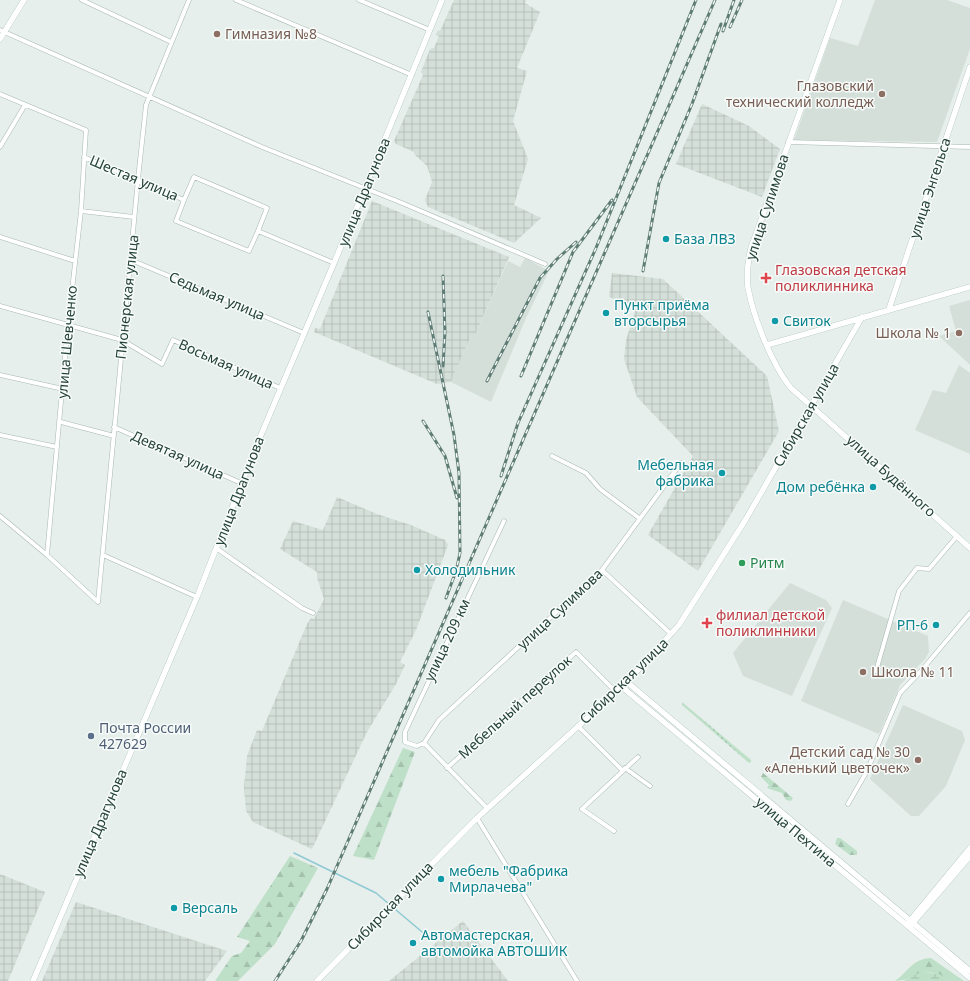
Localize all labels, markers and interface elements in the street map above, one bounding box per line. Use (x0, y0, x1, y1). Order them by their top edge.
place label: Гимназия №8 (225, 24, 317, 43)
marker: Гимназия №8 (212, 29, 222, 39)
place label: Глазовский технический колледж (726, 76, 874, 111)
marker: Глазовский технический колледж (877, 89, 887, 99)
street label: улица Драгунова (333, 135, 394, 249)
street label: улица Энгельса (904, 135, 955, 241)
street label: Шестая улица (87, 150, 182, 205)
street label: улица Сулимова (740, 151, 793, 262)
place label: База ЛВЗ (674, 229, 736, 248)
street label: Пионерская улица (111, 234, 143, 360)
marker: База ЛВЗ (661, 234, 671, 244)
place label: Глазовская детская поликлинника (775, 260, 907, 295)
street label: Седьмая улица (166, 267, 268, 324)
marker: Глазовская детская поликлинника (760, 272, 772, 284)
street label: улица Шевченко (52, 285, 81, 399)
place label: Пункт приёма вторсырья (614, 295, 710, 330)
marker: Пункт приёма вторсырья (601, 308, 611, 318)
place label: Свиток (783, 311, 831, 330)
marker: Свиток (770, 316, 780, 326)
place label: Школа № 1 (875, 323, 951, 342)
marker: Школа № 1 (954, 328, 964, 338)
street label: Восьмая улица (176, 334, 277, 393)
street label: Сибирская улица (768, 360, 843, 470)
street label: Девятая улица (129, 426, 228, 483)
street label: улица Будённого (843, 430, 940, 521)
street label: улица Драгунова (209, 433, 268, 548)
place label: Мебельная фабрика (637, 455, 714, 490)
marker: Мебельная фабрика (717, 468, 727, 478)
place label: Дом ребёнка (776, 477, 865, 496)
marker: Дом ребёнка (868, 482, 878, 492)
place label: Ритм (750, 553, 784, 572)
marker: Ритм (737, 558, 747, 568)
place label: Холодильник (425, 560, 516, 579)
street label: улица Сулимова (513, 564, 607, 653)
marker: Холодильник (412, 565, 422, 575)
street label: улица 209 км (419, 595, 474, 684)
place label: филиал детской поликлинники (716, 605, 825, 640)
place label: РП-6 (897, 615, 928, 634)
marker: филиал детской поликлинники (701, 617, 713, 629)
marker: РП-6 (931, 620, 941, 630)
street label: Сибирская улица (575, 633, 672, 728)
street label: Мебельный переулок (454, 650, 576, 763)
place label: Школа № 11 (871, 662, 955, 681)
marker: Школа № 11 (858, 667, 868, 677)
place label: Почта России 427629 (99, 718, 191, 753)
marker: Почта России 427629 (86, 731, 96, 741)
place label: Детский сад № 30 «Аленький цветочек» (764, 742, 910, 777)
marker: Детский сад № 30 «Аленький цветочек» (913, 755, 923, 765)
street label: улица Драгунова (68, 766, 131, 880)
street label: улица Пехтина (752, 792, 841, 871)
street label: Сибирская улица (342, 857, 437, 954)
place label: мебель "Фабрика Мирлачева" (449, 861, 568, 896)
marker: мебель "Фабрика Мирлачева" (436, 874, 446, 884)
place label: Версаль (182, 898, 238, 917)
marker: Версаль (169, 903, 179, 913)
place label: Автомастерская, автомойка АВТОШИК (421, 925, 568, 960)
marker: Автомастерская, автомойка АВТОШИК (408, 938, 418, 948)

